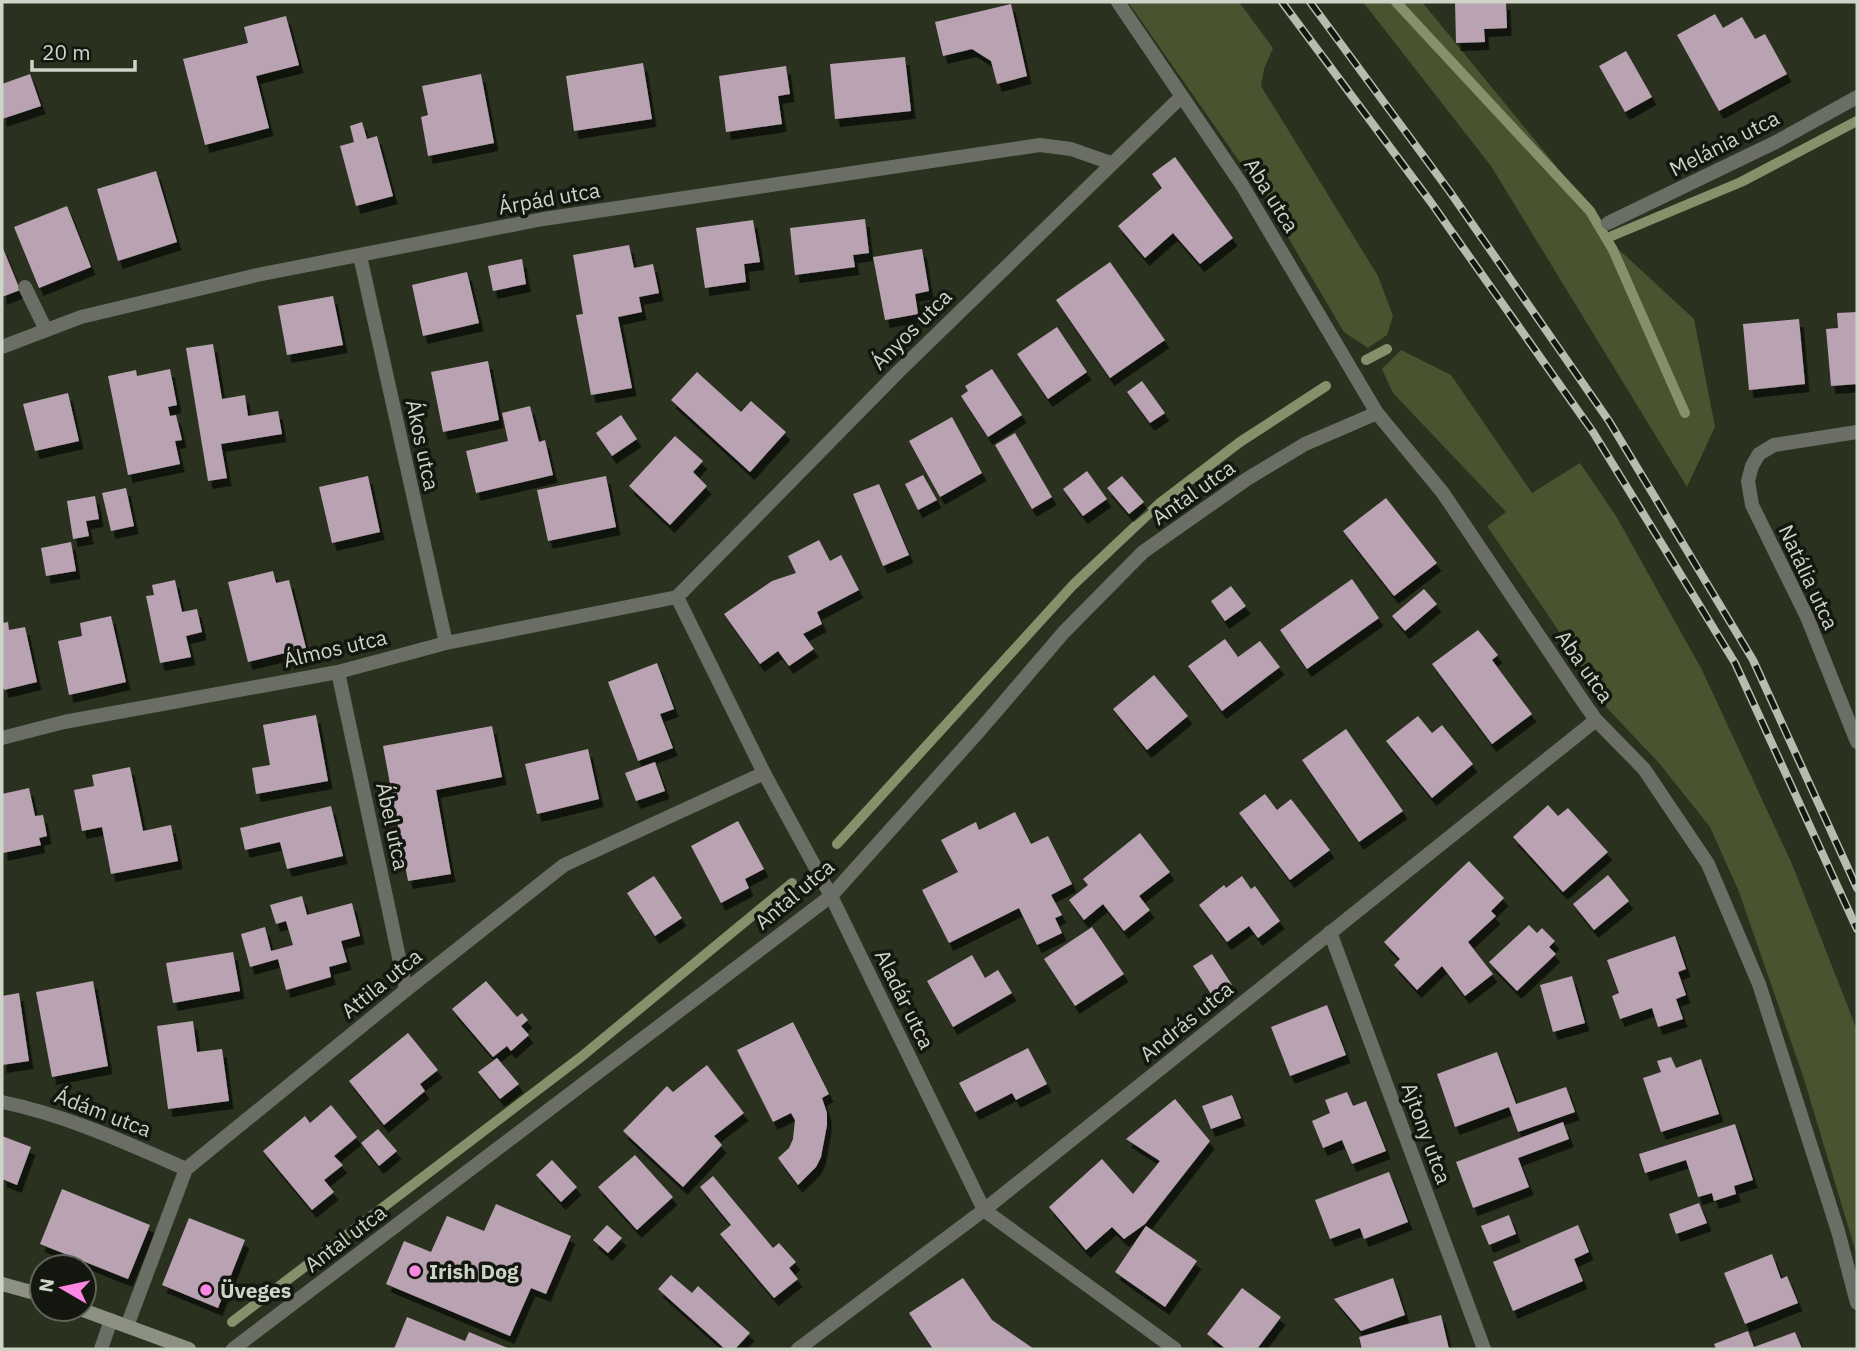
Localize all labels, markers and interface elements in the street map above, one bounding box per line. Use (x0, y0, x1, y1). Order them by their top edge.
scale bar (32, 28, 135, 72)
text: 20 m (42, 38, 91, 66)
street label: Melánia utca (1664, 103, 1784, 183)
street label: Aba utca (1238, 152, 1306, 238)
street label: Árpád utca (496, 175, 602, 221)
street label: Ányos utca (864, 282, 958, 376)
street label: Ákos utca (400, 397, 446, 493)
street label: Antal utca (1146, 453, 1240, 531)
street label: Natália utca (1772, 520, 1846, 634)
street label: Álmos utca (280, 622, 390, 674)
street label: Aba utca (1550, 624, 1620, 708)
street label: Ábel utca (370, 780, 416, 872)
street label: Antal utca (748, 853, 840, 935)
street label: Attila utca (335, 942, 427, 1024)
street label: Aladár utca (869, 945, 941, 1053)
street label: András utca (1133, 975, 1239, 1067)
street label: Ajtony utca (1396, 1078, 1458, 1188)
street label: Ádám utca (51, 1081, 155, 1143)
street label: Antal utca (298, 1198, 392, 1278)
north arrow (28, 1253, 98, 1323)
place label: Irish Dog (429, 1257, 519, 1285)
marker: Irish Dog (407, 1263, 423, 1279)
place label: Üveges (220, 1276, 291, 1304)
text: N (33, 1277, 59, 1294)
marker: Üveges (198, 1282, 214, 1298)

